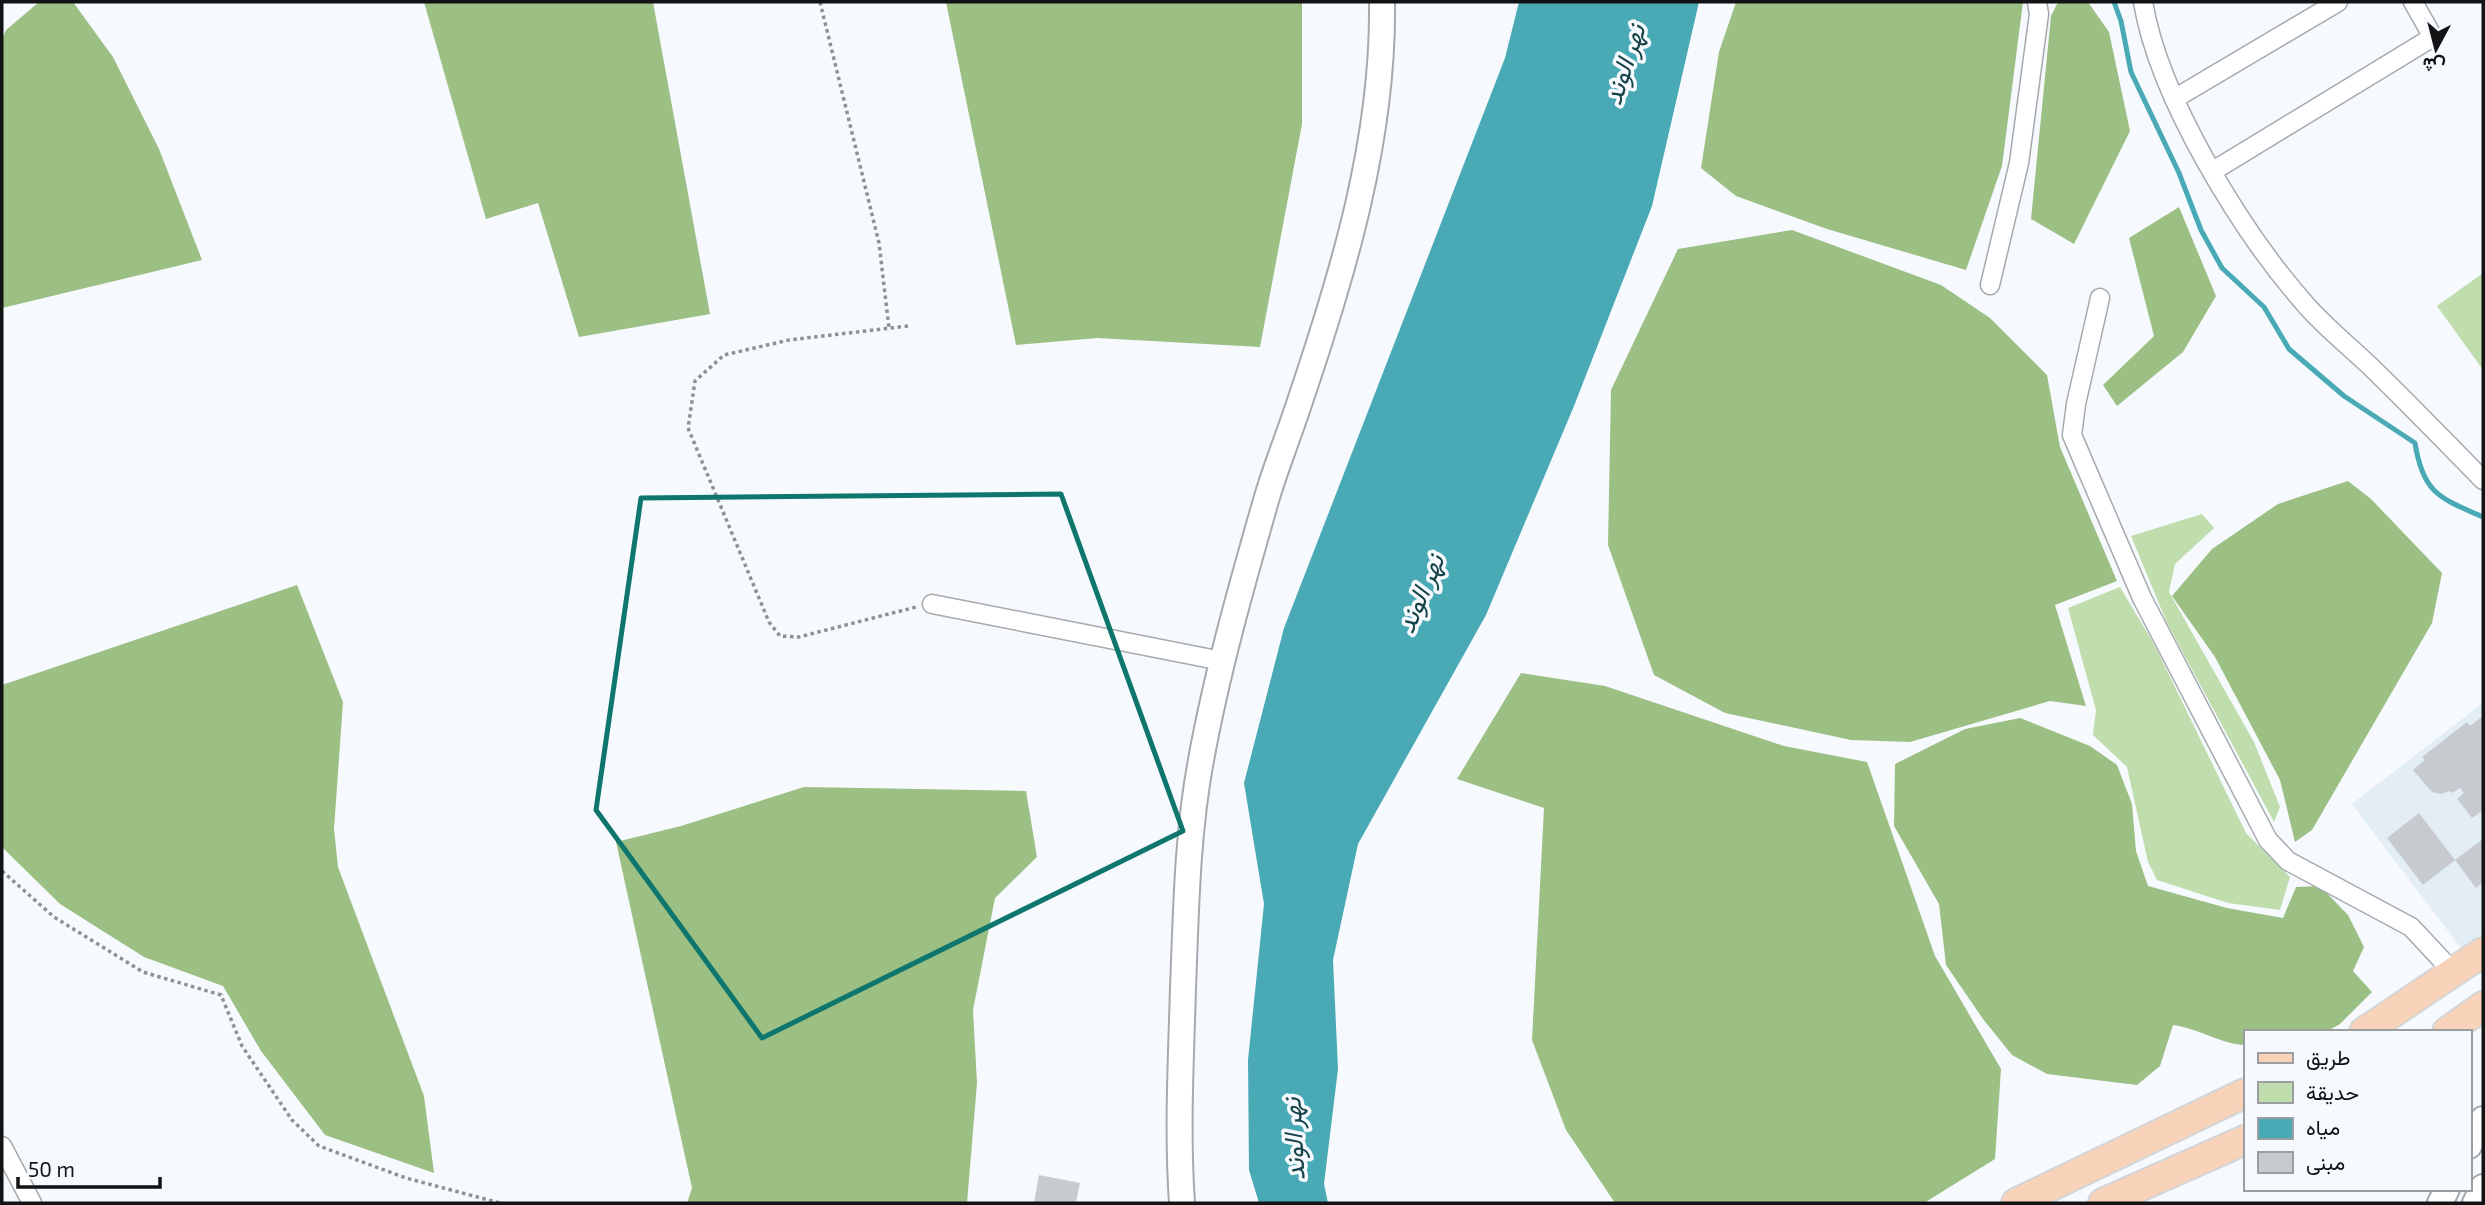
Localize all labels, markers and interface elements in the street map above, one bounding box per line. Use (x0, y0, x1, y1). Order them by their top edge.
north arrow (2401, 14, 2471, 84)
water label: نهر الوند (1596, 18, 1653, 109)
text: ش (2421, 53, 2447, 79)
water label: نهر الوند (1389, 548, 1452, 638)
legend (2244, 1030, 2471, 1191)
text: طريق (2306, 1044, 2351, 1071)
text: حديقة (2306, 1079, 2359, 1105)
water label: نهر الوند (1274, 1095, 1312, 1181)
text: مياه (2306, 1114, 2340, 1140)
scale bar (18, 1146, 159, 1190)
text: مبنى (2306, 1149, 2345, 1175)
text: 50 m (28, 1156, 75, 1181)

